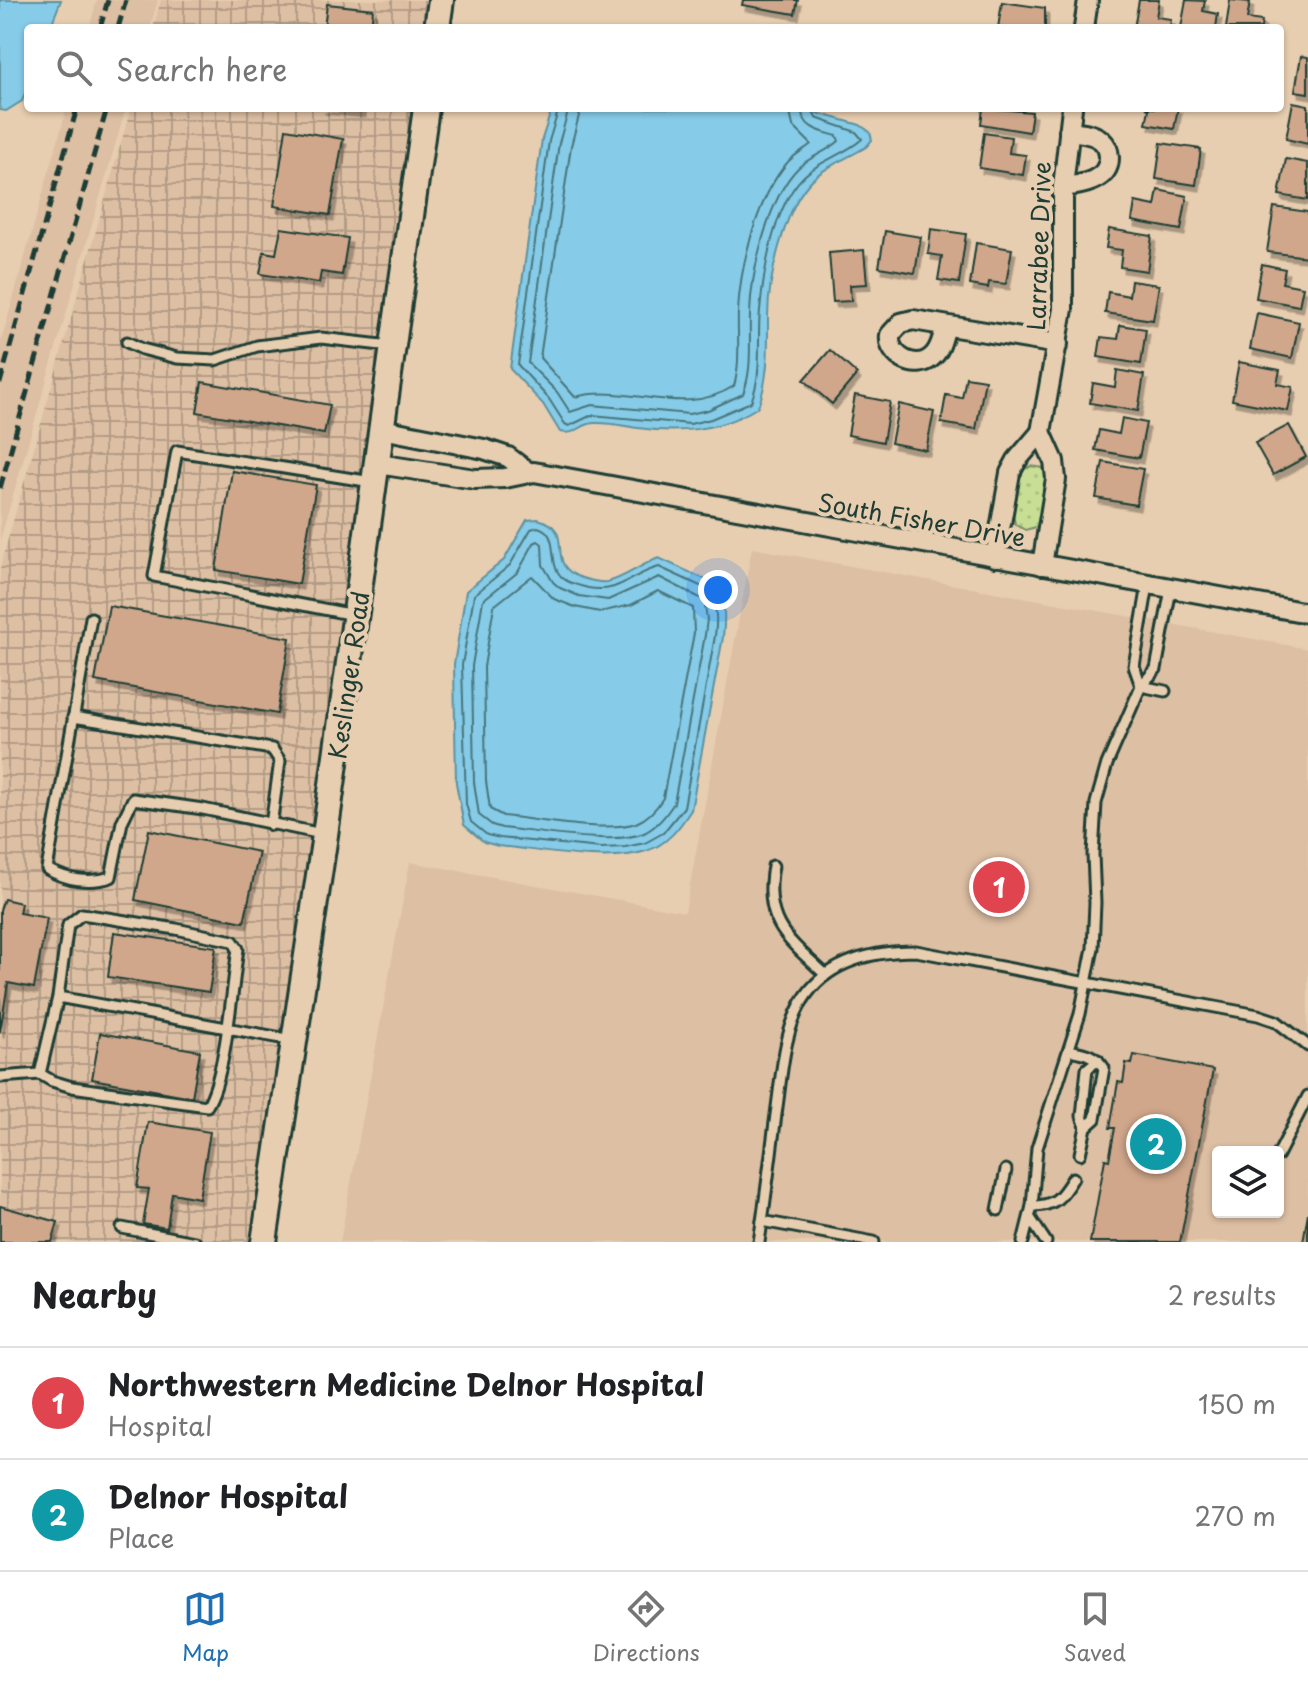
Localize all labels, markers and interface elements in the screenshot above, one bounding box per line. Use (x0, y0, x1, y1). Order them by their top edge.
search box (24, 24, 1284, 112)
icon: search (52, 46, 96, 90)
text: Search here (116, 46, 288, 91)
street label: Larrabee Drive (1017, 161, 1059, 331)
street label: South Fisher Drive (816, 483, 1028, 555)
your location (698, 570, 738, 610)
street label: Keslinger Road (318, 589, 378, 761)
pin: 1 (973, 857, 1025, 917)
pin: 2 (1130, 1114, 1182, 1174)
map controls (1212, 1146, 1284, 1218)
button: layers (1212, 1146, 1284, 1218)
text: Nearby (32, 1268, 157, 1320)
text: 2 results (1168, 1275, 1276, 1314)
text: Northwestern Medicine Delnor Hospital (108, 1361, 704, 1406)
text: 1 (52, 1384, 64, 1423)
text: 150 m (1198, 1384, 1276, 1423)
text: Hospital (108, 1406, 212, 1445)
text: Delnor Hospital (108, 1473, 348, 1518)
text: 2 (49, 1496, 67, 1535)
text: 270 m (1195, 1496, 1276, 1535)
text: Place (108, 1518, 174, 1557)
tab: Map (182, 1587, 229, 1668)
tab: Directions (593, 1587, 700, 1668)
tab: Saved (1064, 1587, 1126, 1668)

